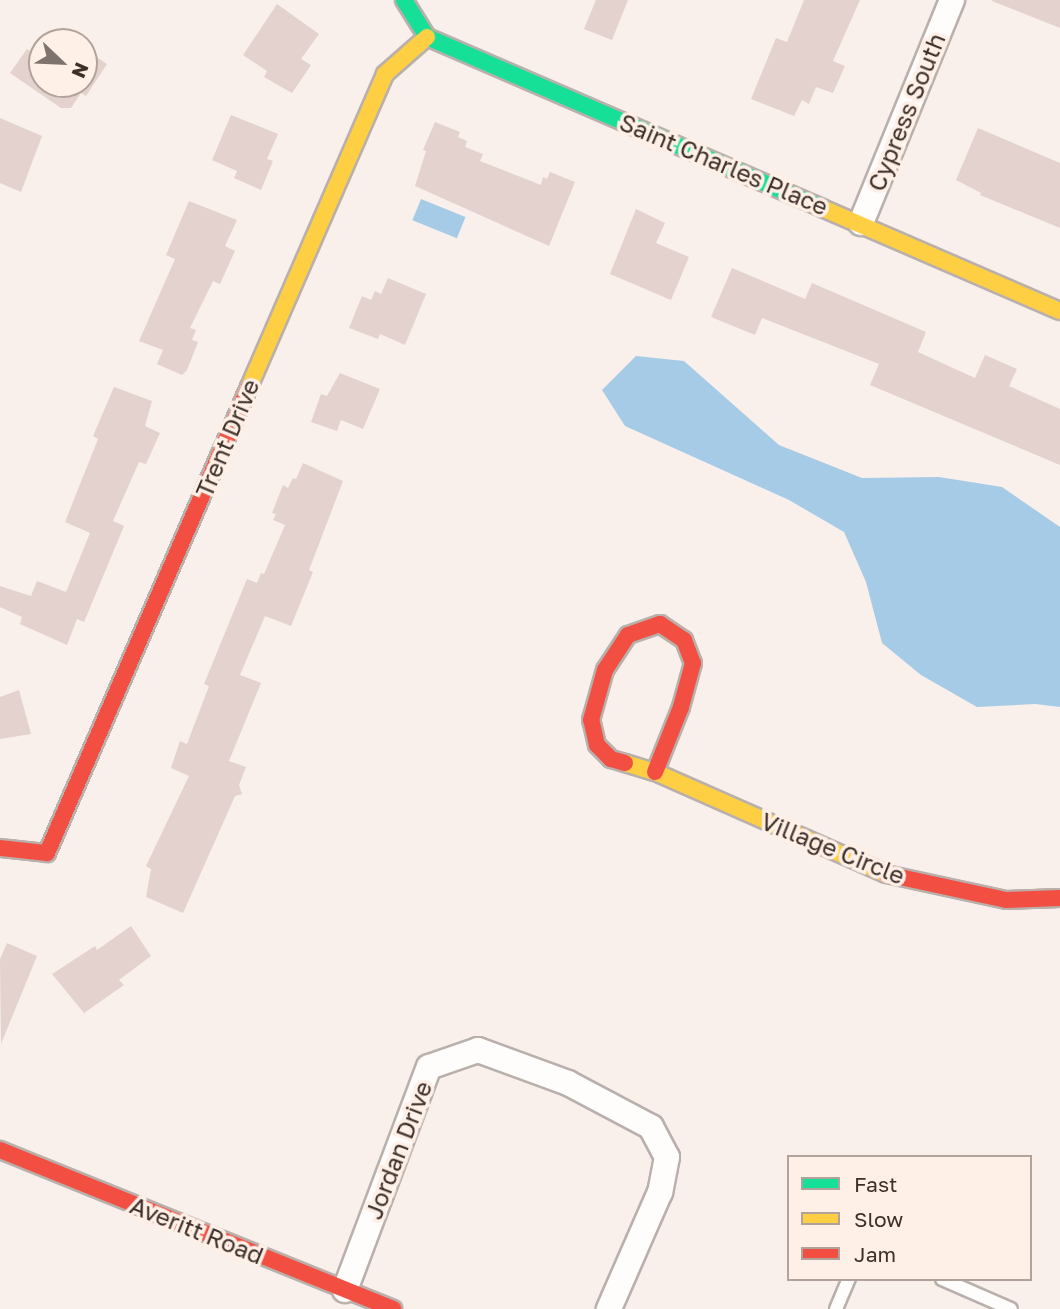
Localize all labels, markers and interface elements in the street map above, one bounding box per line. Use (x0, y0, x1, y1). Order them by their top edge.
north arrow (28, 28, 98, 98)
street label: Cypress South (861, 29, 951, 195)
text: N (68, 59, 94, 82)
street label: Saint Charles Place (616, 107, 832, 221)
street label: Trent Drive (189, 375, 265, 501)
street label: Village Circle (757, 806, 909, 890)
street label: Jordan Drive (359, 1077, 437, 1223)
legend (787, 1155, 1032, 1281)
text: Fast (854, 1171, 897, 1197)
street label: Averitt Road (126, 1190, 268, 1270)
text: Slow (854, 1206, 903, 1232)
text: Jam (854, 1241, 896, 1267)

